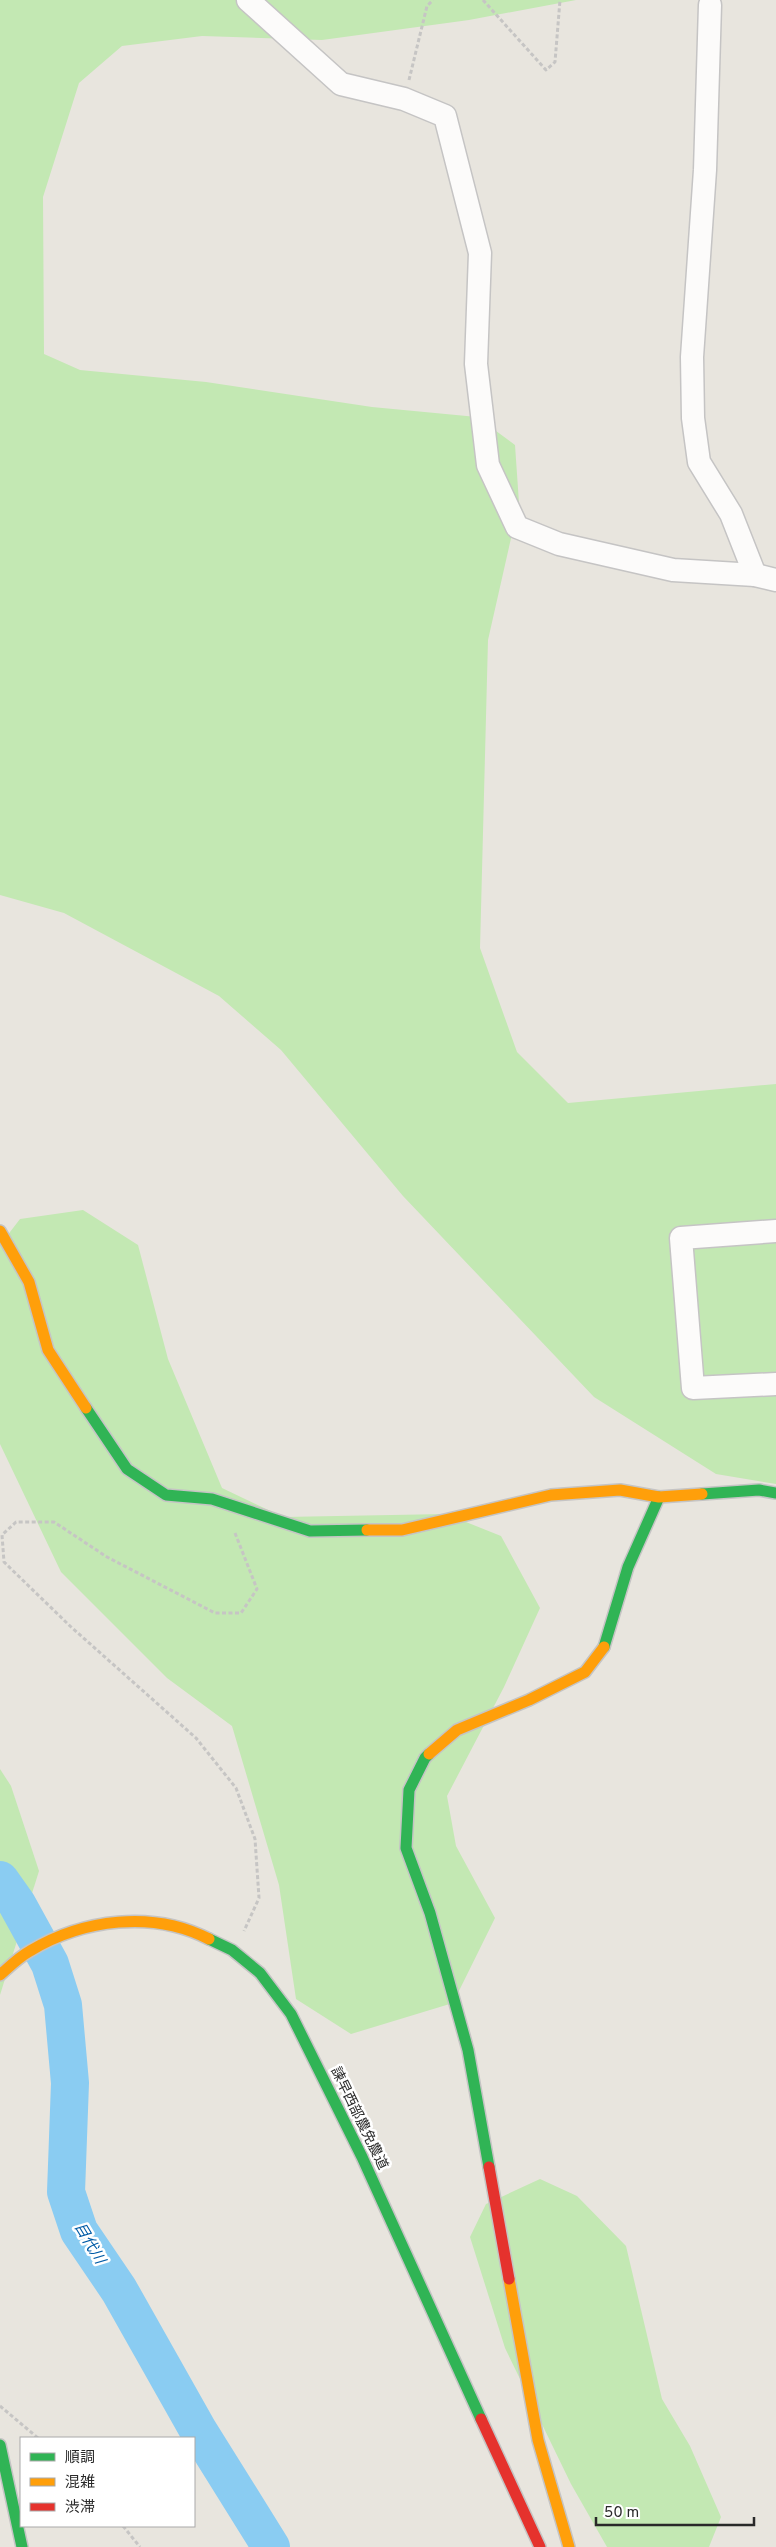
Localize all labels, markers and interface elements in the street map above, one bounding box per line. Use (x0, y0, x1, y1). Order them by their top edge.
street label: 諫早西部農免農道 (326, 2065, 391, 2173)
water label: 目代川 (69, 2220, 109, 2270)
legend (20, 2437, 195, 2527)
text: 順調 (65, 2449, 95, 2468)
text: 混雑 (65, 2474, 95, 2493)
scale bar (596, 2494, 754, 2526)
text: 渋滞 (65, 2499, 95, 2518)
text: 50 m (604, 2504, 639, 2523)

